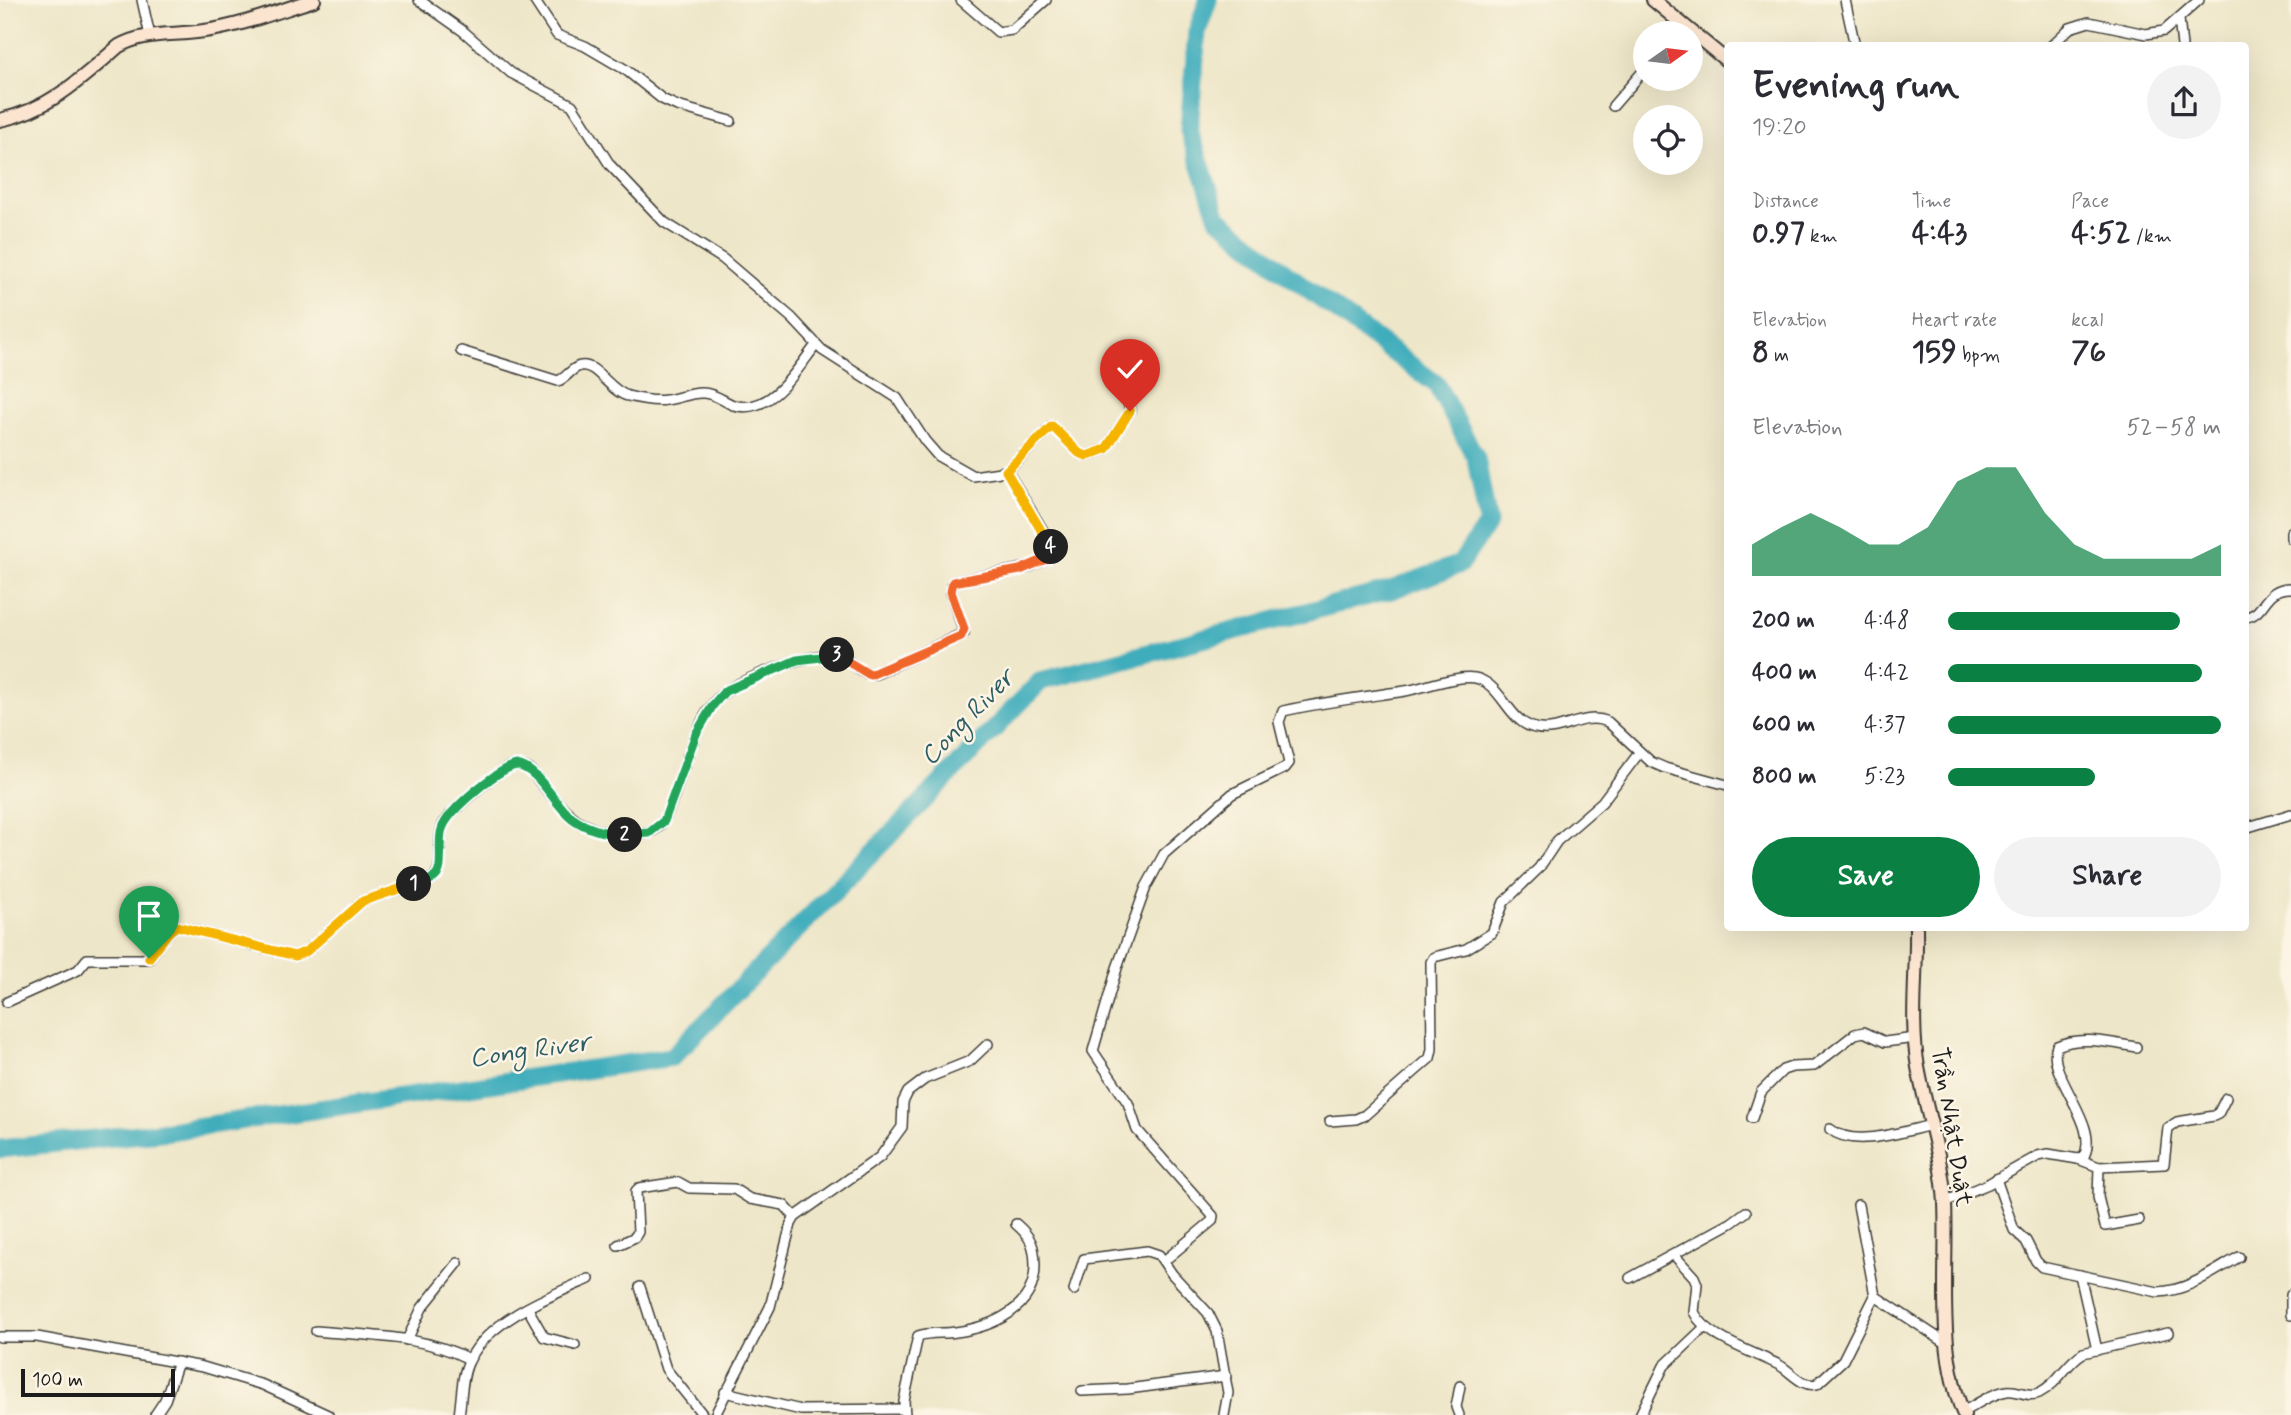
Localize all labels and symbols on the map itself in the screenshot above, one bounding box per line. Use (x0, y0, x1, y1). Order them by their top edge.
north arrow (1633, 21, 1703, 91)
pin (1100, 339, 1160, 411)
pin: 4 (1034, 530, 1068, 564)
pin: 3 (820, 638, 854, 672)
water label: Cong River (914, 660, 1027, 775)
pin: 2 (608, 818, 642, 852)
pin: 1 (396, 866, 432, 902)
pin (119, 886, 179, 958)
water label: Cong River (467, 1025, 597, 1078)
street label: Trần Nhật Duật (1923, 1045, 1979, 1209)
scale bar (21, 1366, 175, 1398)

